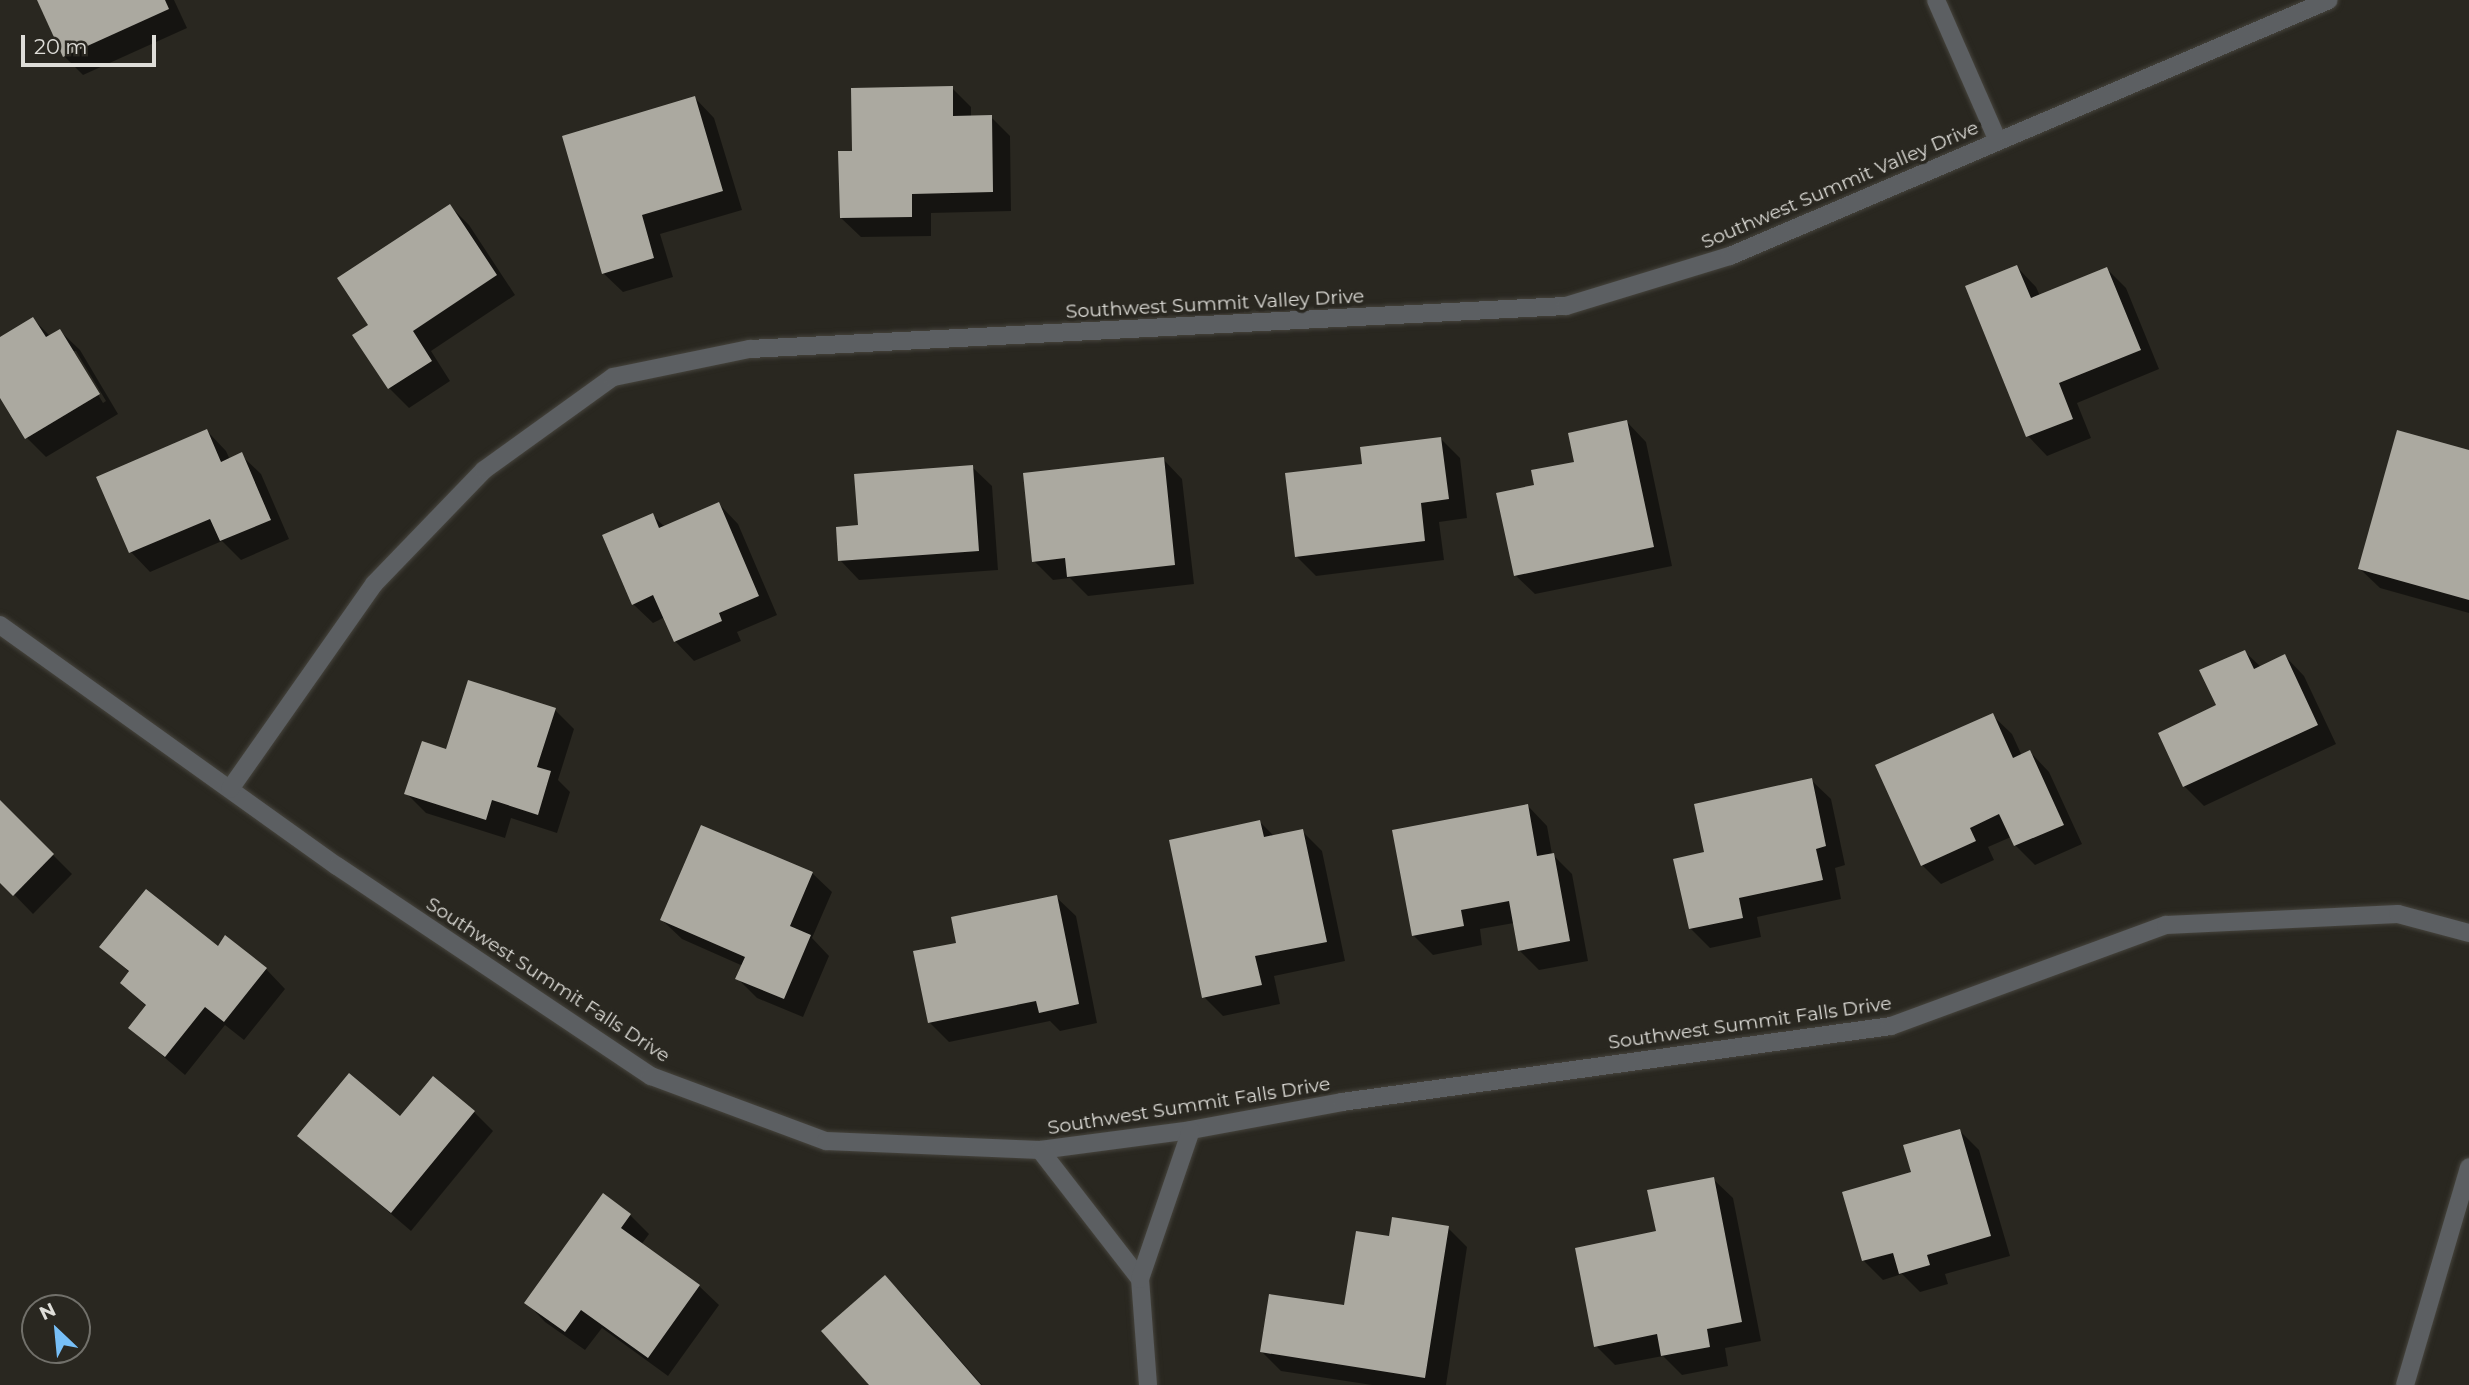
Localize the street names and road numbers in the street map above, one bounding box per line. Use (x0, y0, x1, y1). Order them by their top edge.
street label: Southwest Summit Valley Drive (1698, 116, 1982, 254)
street label: Southwest Summit Valley Drive (1065, 285, 1365, 323)
street label: Southwest Summit Falls Drive (422, 893, 674, 1067)
street label: Southwest Summit Falls Drive (1607, 992, 1893, 1054)
street label: Southwest Summit Falls Drive (1046, 1072, 1332, 1140)

